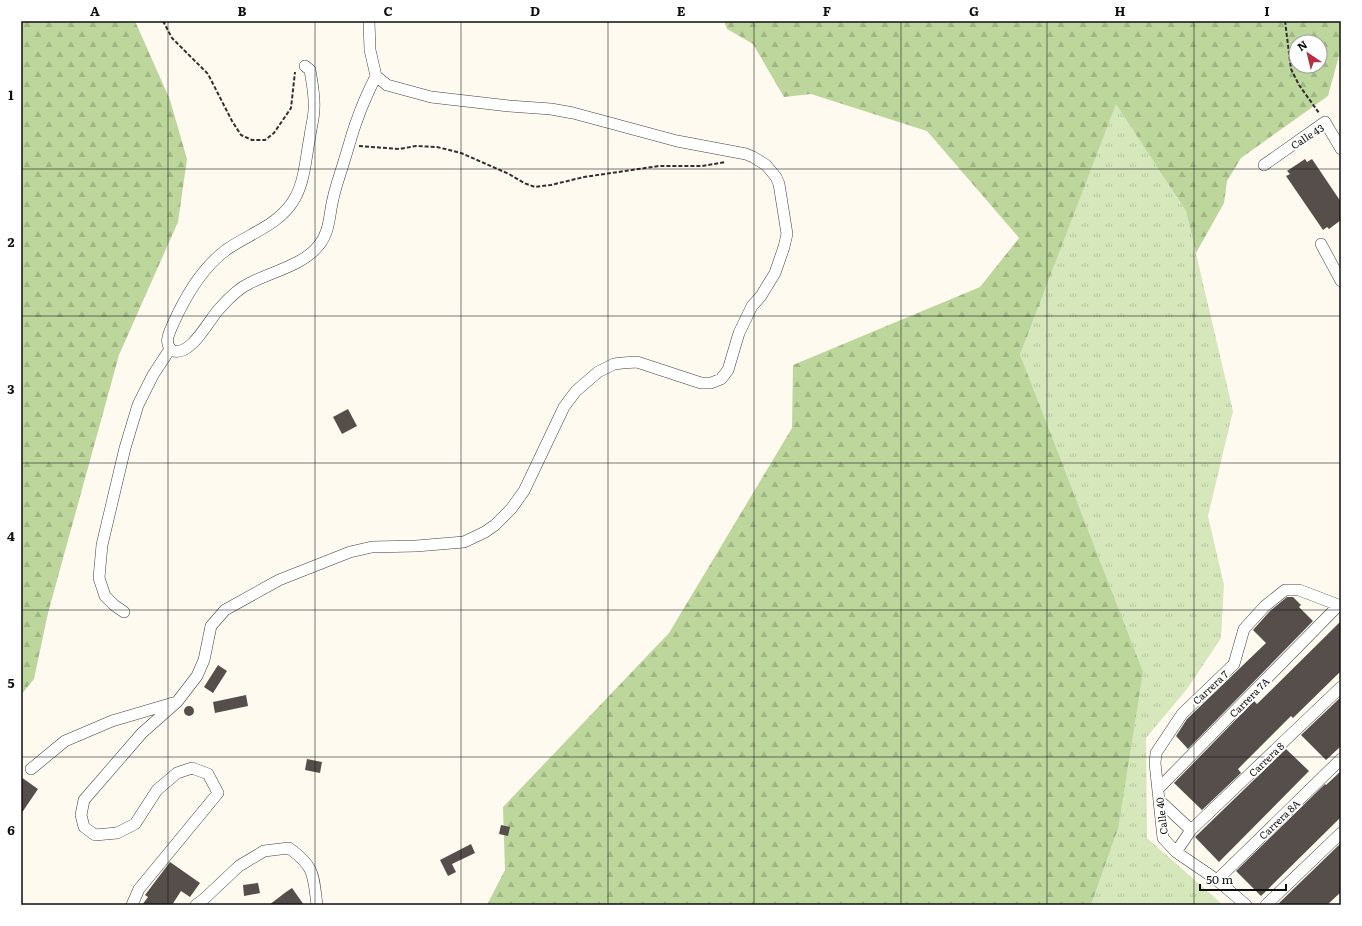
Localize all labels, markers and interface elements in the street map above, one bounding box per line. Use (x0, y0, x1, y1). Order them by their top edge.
text: A (90, 1, 100, 20)
text: B (238, 1, 247, 20)
text: C (383, 1, 393, 20)
text: D (530, 1, 540, 20)
text: E (677, 1, 686, 20)
text: F (823, 1, 831, 20)
text: G (969, 1, 979, 20)
text: H (1115, 1, 1126, 20)
text: I (1264, 1, 1270, 20)
north arrow (1288, 34, 1328, 74)
text: N (1293, 36, 1310, 54)
text: 1 (8, 85, 14, 104)
street label: Calle 43 (1287, 120, 1327, 152)
text: 2 (8, 232, 15, 251)
text: 3 (7, 379, 15, 398)
text: 4 (7, 526, 15, 545)
street label: Carrera 7 (1189, 667, 1231, 707)
text: 5 (7, 673, 15, 692)
street label: Carrera 7A (1226, 673, 1273, 720)
street label: Carrera 8 (1245, 738, 1287, 780)
street label: Carrera 8A (1255, 795, 1303, 842)
street label: Calle 40 (1151, 796, 1171, 835)
text: 6 (7, 820, 15, 839)
scale bar (1200, 866, 1286, 892)
text: 50 m (1206, 870, 1233, 888)

